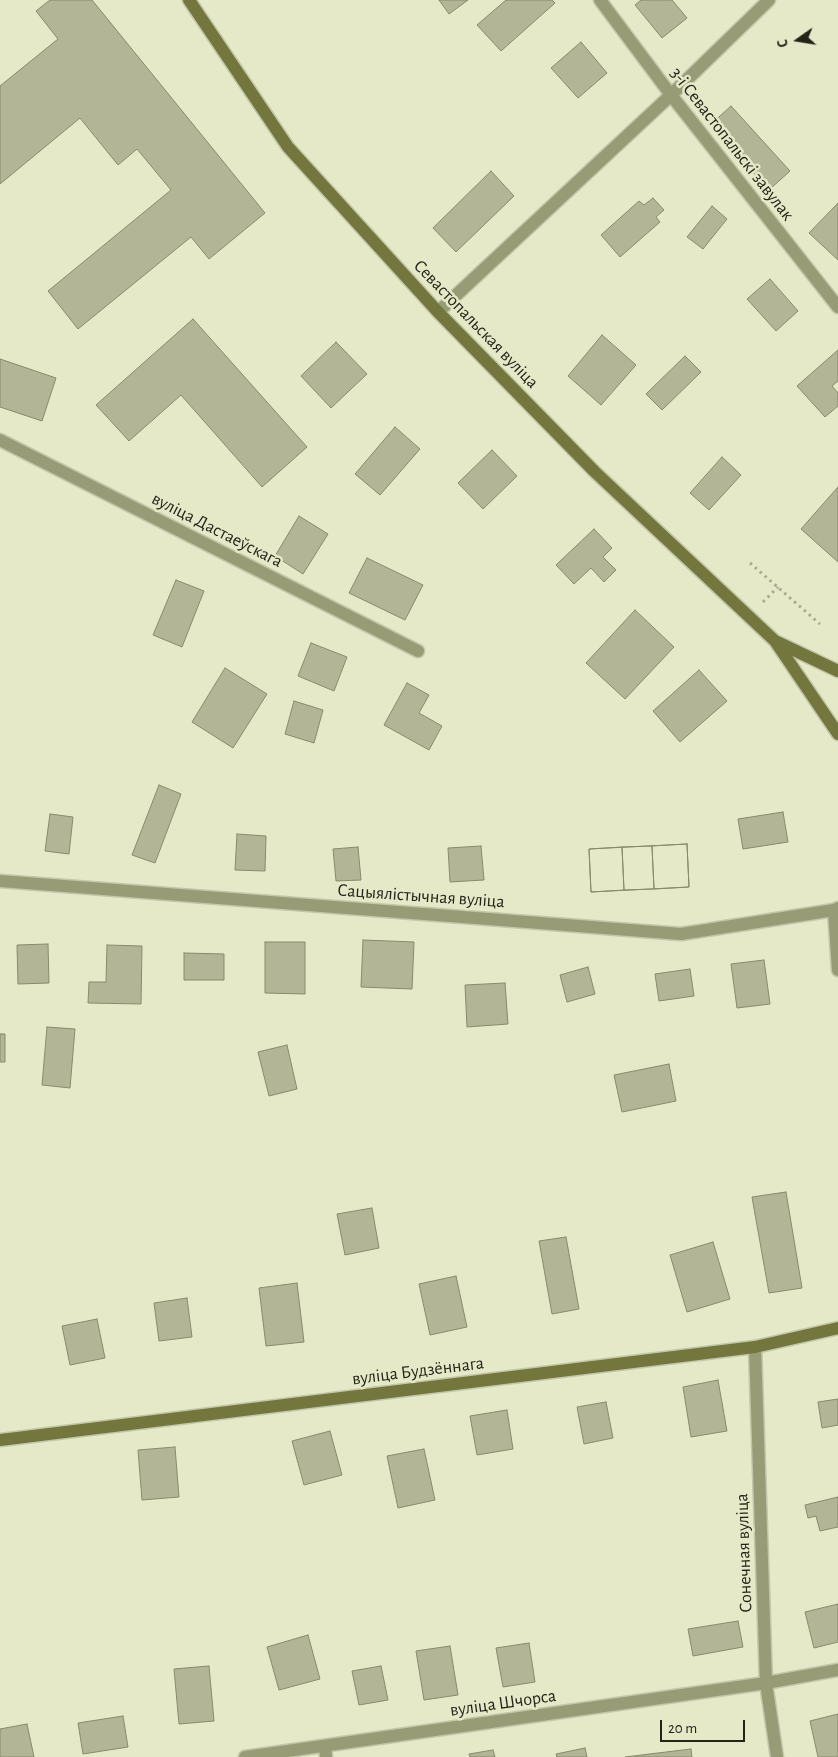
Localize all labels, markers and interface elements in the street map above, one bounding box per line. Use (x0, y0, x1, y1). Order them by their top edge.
north arrow (773, 15, 823, 65)
text: С (776, 38, 791, 49)
street label: 3-і Севастопальскі завулак (665, 63, 799, 225)
street label: Севастопальская вуліца (409, 255, 543, 393)
street label: вуліца Дастаеўскага (148, 488, 286, 572)
street label: Сацыялістычная вуліца (337, 879, 505, 913)
street label: вуліца Будзённага (351, 1352, 485, 1390)
street label: Сонечная вуліца (731, 1493, 757, 1613)
street label: вуліца Шчорса (448, 1685, 558, 1721)
scale bar (663, 1710, 748, 1742)
text: 20 m (668, 1721, 697, 1736)

